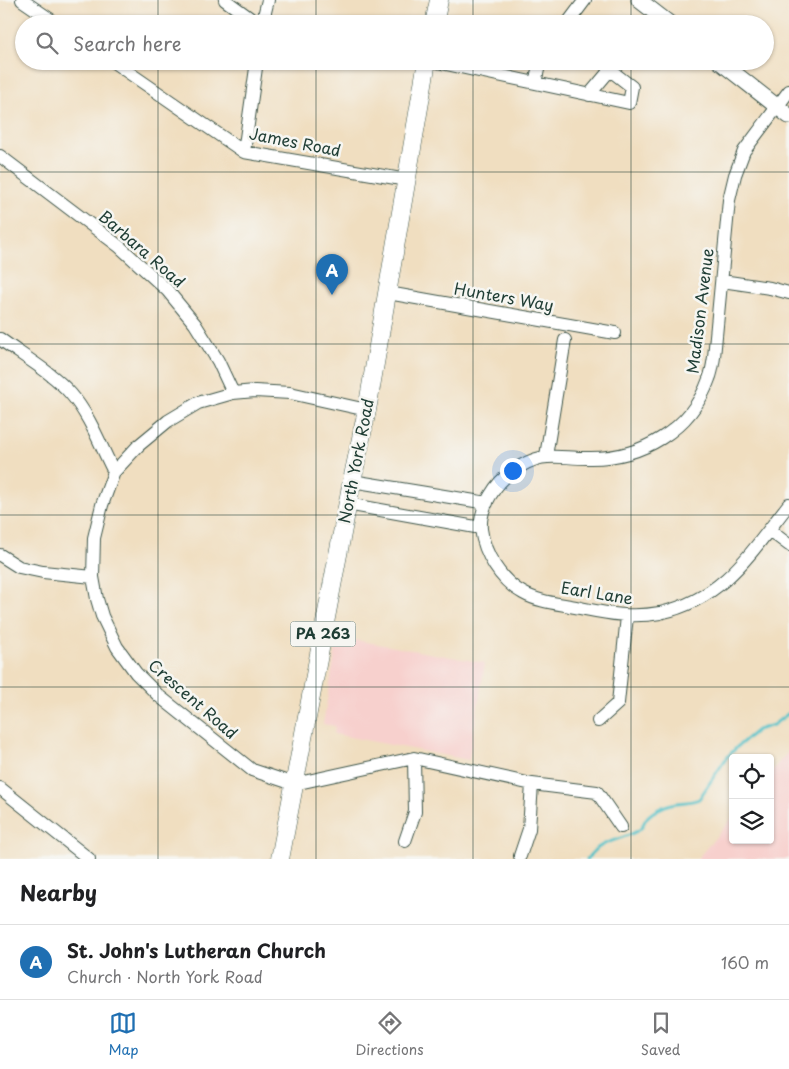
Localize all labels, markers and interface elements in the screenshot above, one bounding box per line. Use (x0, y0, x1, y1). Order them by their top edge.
search box (15, 15, 774, 70)
icon: search (33, 29, 61, 57)
text: Search here (73, 29, 182, 57)
street label: James Road (247, 120, 343, 162)
street label: Barbara Road (94, 204, 191, 293)
street label: Madison Avenue (679, 247, 719, 375)
pin: A (316, 254, 348, 295)
street label: Hunters Way (452, 275, 556, 317)
street label: North York Road (331, 396, 379, 525)
your location (500, 458, 526, 484)
street label: Earl Lane (559, 574, 635, 610)
road number: PA 263 (290, 622, 356, 646)
street label: Crescent Road (144, 653, 244, 744)
map controls (729, 754, 774, 844)
button: locate (729, 754, 774, 799)
button: layers (729, 799, 774, 844)
text: Nearby (20, 876, 97, 908)
text: St. John's Lutheran Church (67, 936, 326, 964)
text: A (30, 950, 42, 974)
text: 160 m (721, 950, 769, 974)
text: Church · North York Road (67, 964, 263, 988)
tab: Map (109, 1009, 138, 1060)
tab: Directions (356, 1009, 424, 1060)
tab: Saved (641, 1009, 680, 1060)

